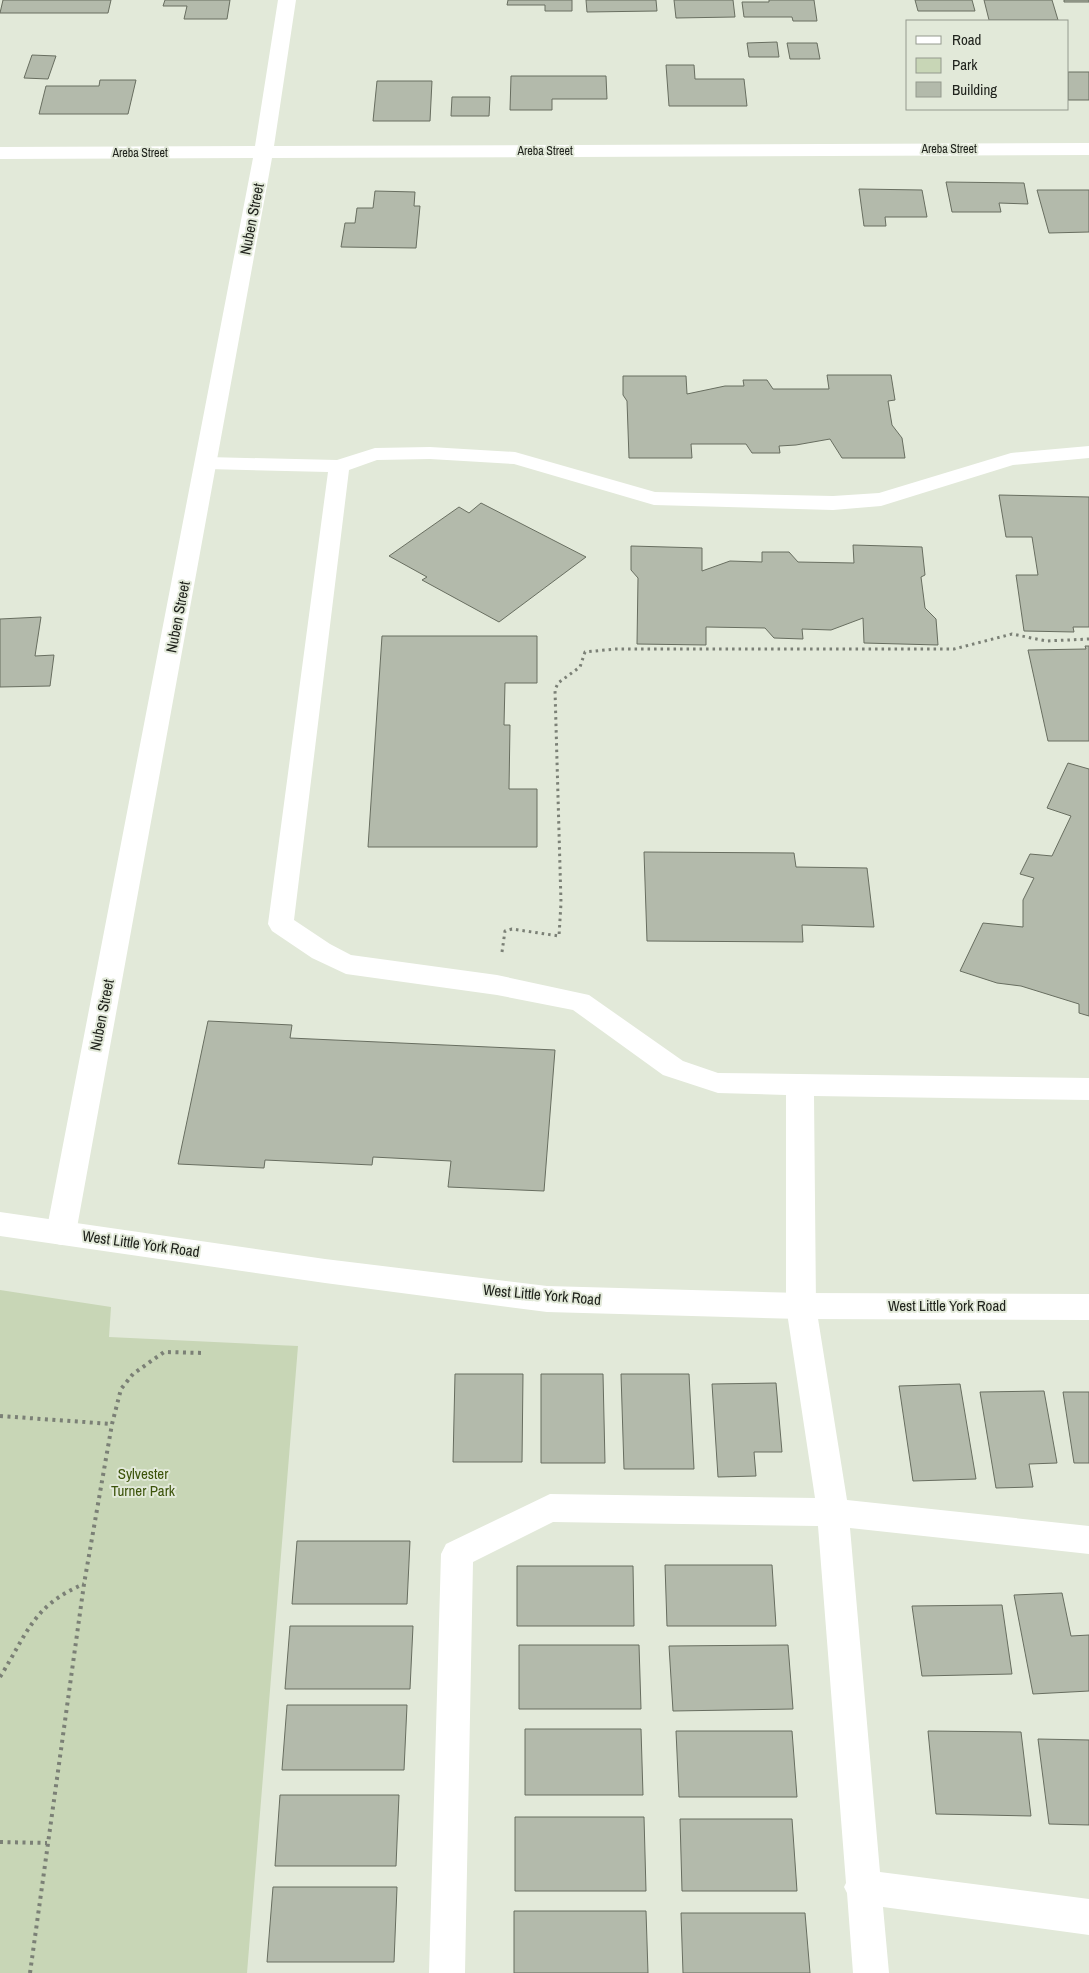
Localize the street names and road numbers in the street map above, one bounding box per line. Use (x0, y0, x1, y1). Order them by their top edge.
street label: Areba Street (920, 141, 977, 157)
street label: Areba Street (516, 143, 573, 159)
street label: Areba Street (111, 145, 168, 161)
street label: Nuben Street (234, 181, 269, 256)
street label: Nuben Street (160, 579, 195, 654)
street label: Nuben Street (84, 977, 119, 1052)
street label: West Little York Road (81, 1225, 201, 1262)
street label: West Little York Road (482, 1279, 602, 1310)
street label: West Little York Road (888, 1295, 1006, 1316)

